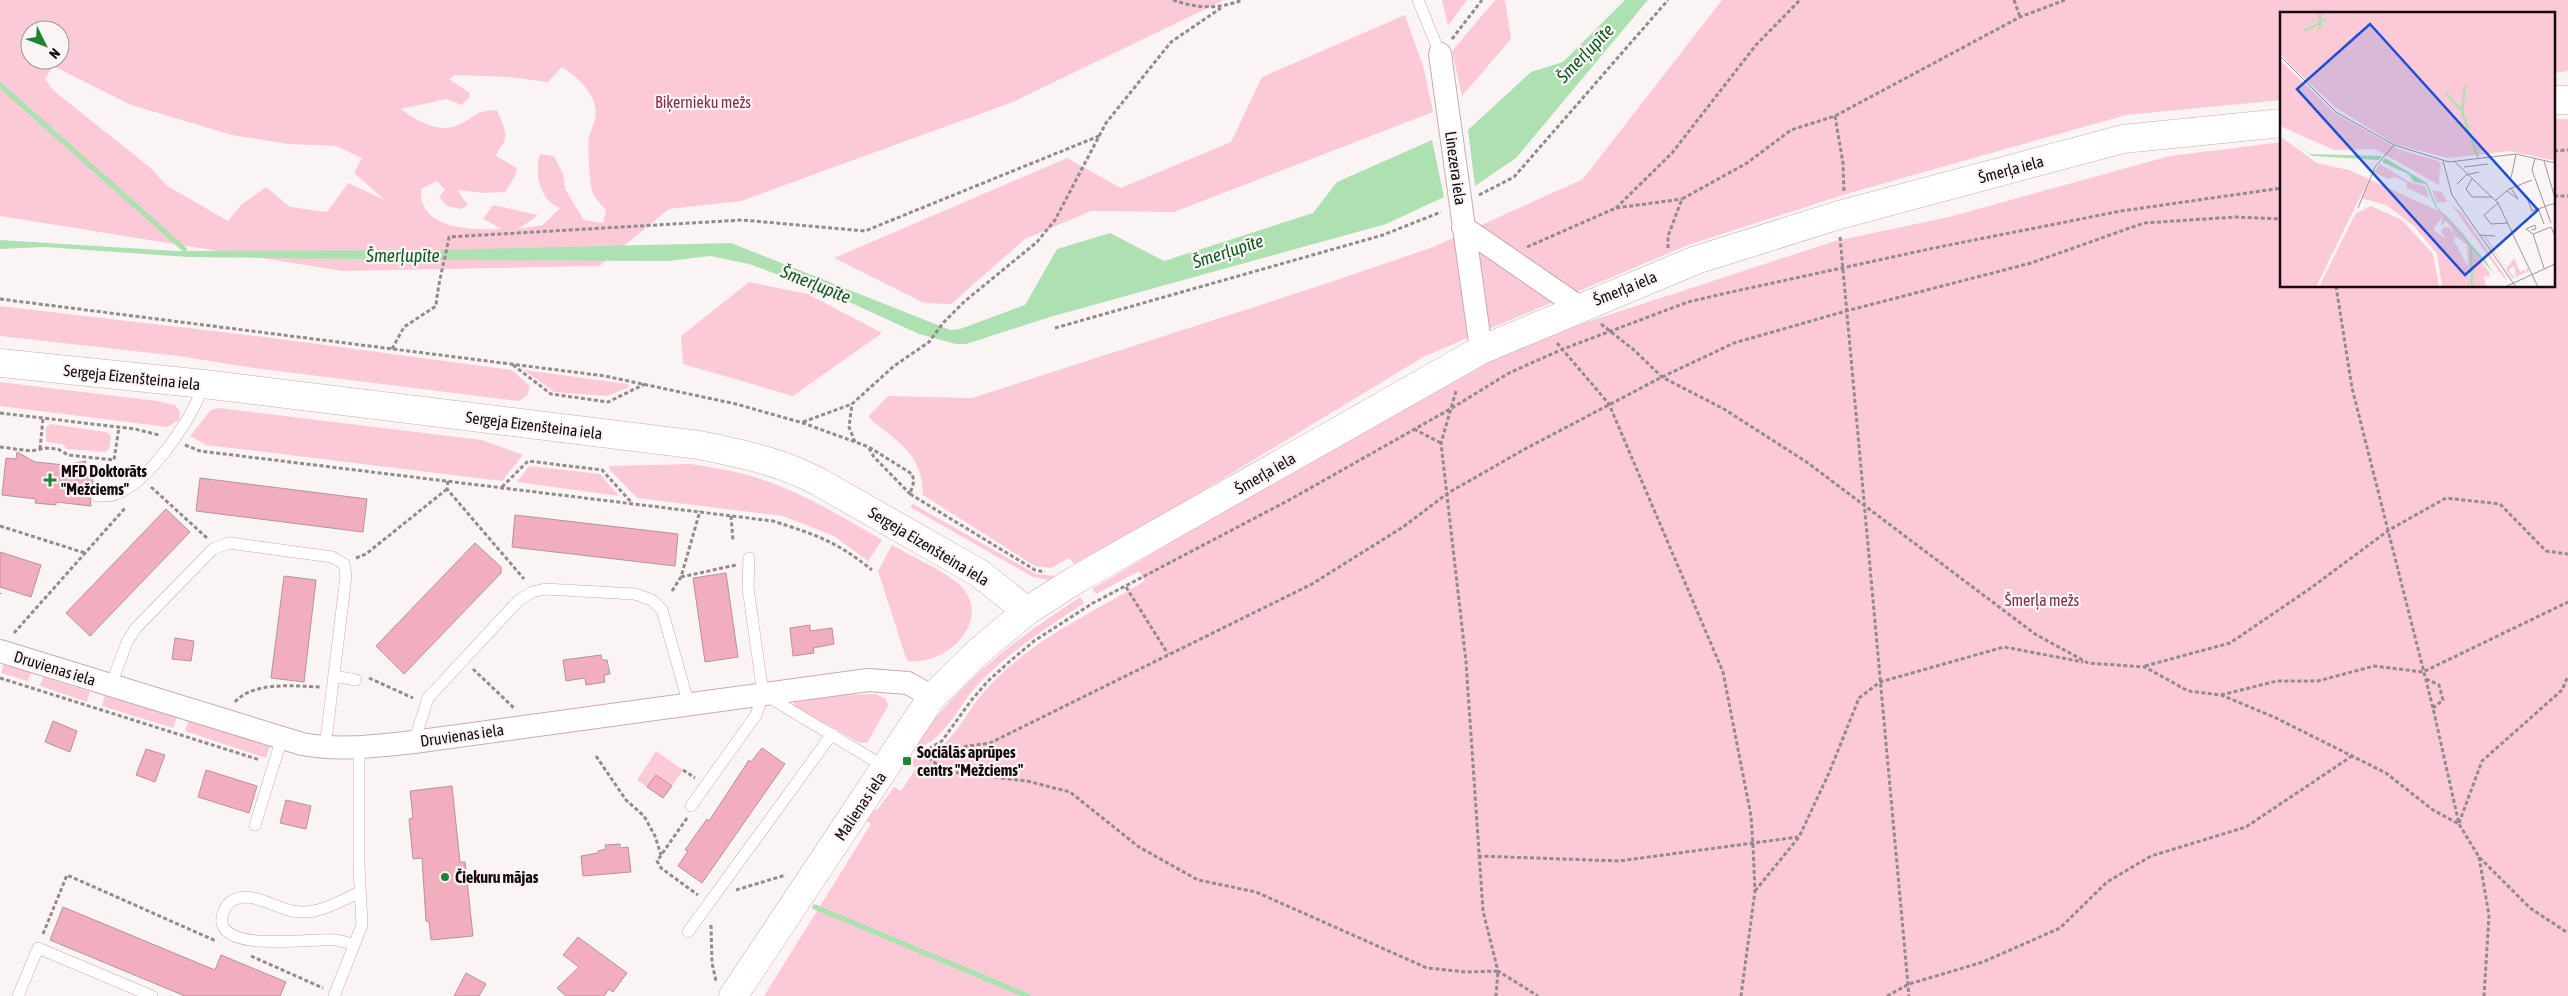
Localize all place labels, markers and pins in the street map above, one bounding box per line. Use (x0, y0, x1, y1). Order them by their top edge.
place label: MFD Doktorāts "Mežciems" (61, 462, 147, 498)
marker: MFD Doktorāts "Mežciems" (43, 473, 57, 487)
place label: Sociālās aprūpes centrs "Mežciems" (917, 743, 1024, 779)
marker: Sociālās aprūpes centrs "Mežciems" (901, 755, 913, 767)
place label: Čiekuru mājas (455, 868, 539, 886)
marker: Čiekuru mājas (439, 871, 451, 883)

